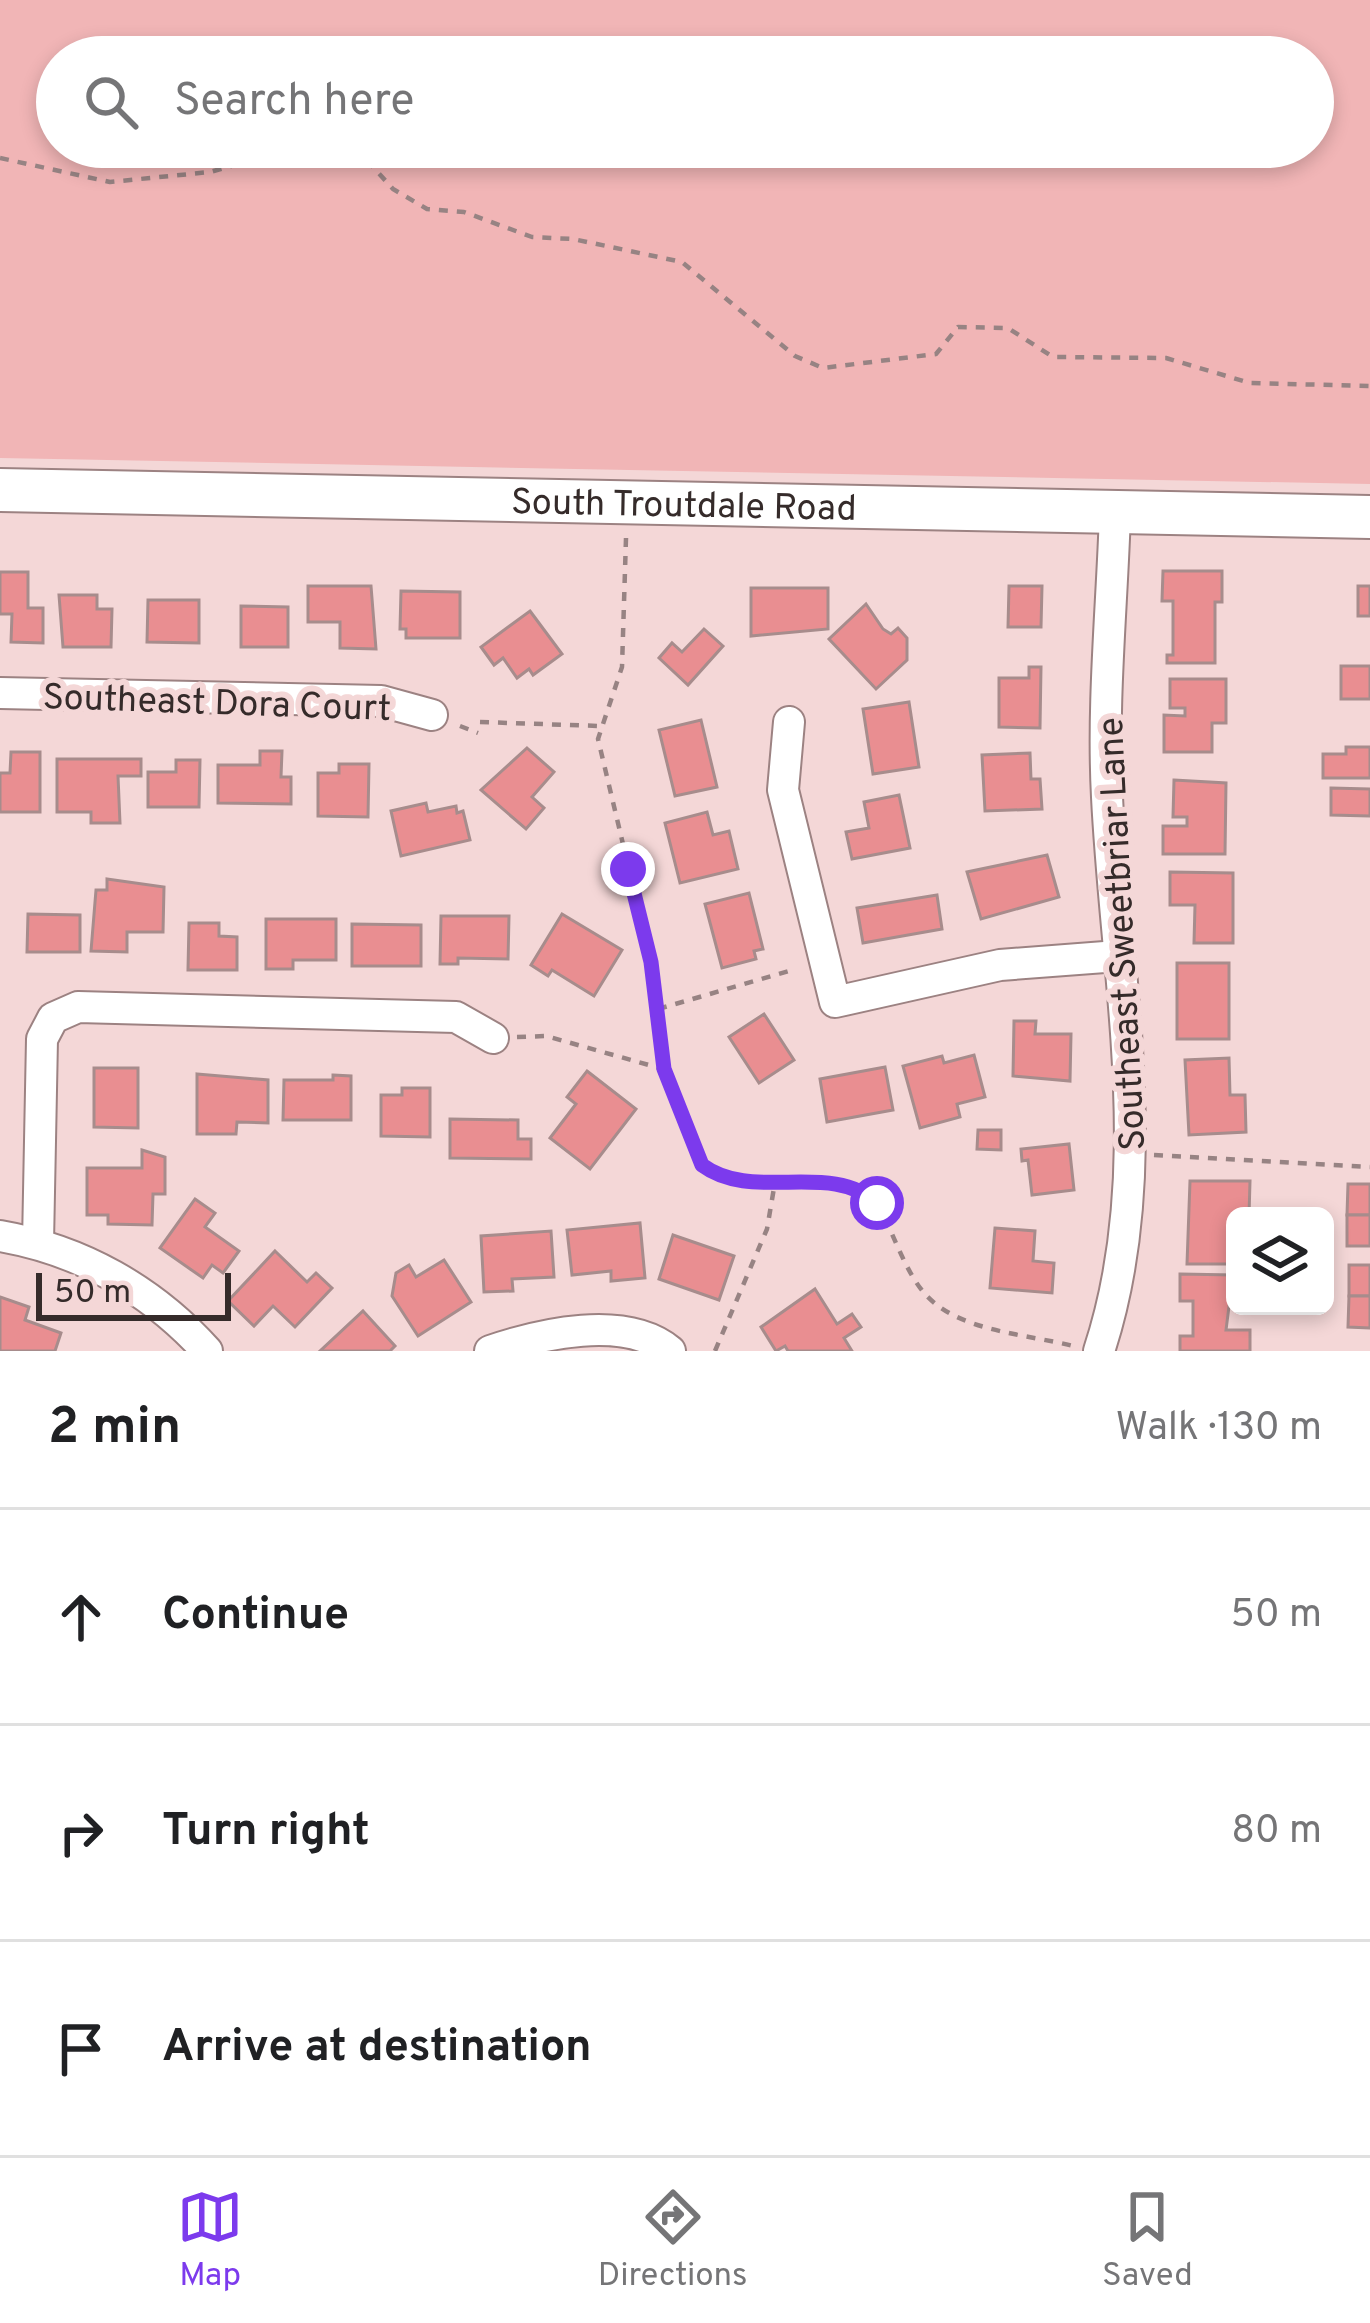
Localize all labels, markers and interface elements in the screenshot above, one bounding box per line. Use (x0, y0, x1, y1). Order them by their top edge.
search box (36, 36, 1334, 168)
icon: search (78, 69, 144, 135)
text: Search here (174, 74, 414, 131)
street label: South Troutdale Road (510, 481, 857, 534)
street label: Southeast Dora Court (42, 676, 392, 734)
street label: Southeast Sweetbriar Lane (1090, 716, 1158, 1152)
route end (601, 842, 655, 896)
route start (850, 1176, 904, 1230)
map controls (1226, 1207, 1334, 1315)
button: layers (1226, 1207, 1334, 1315)
scale bar (36, 1267, 231, 1320)
text: 50 m (54, 1273, 131, 1315)
text: 2 min (48, 1397, 181, 1462)
text: Walk · 130 m (1116, 1405, 1322, 1454)
icon: ahead (48, 1584, 114, 1650)
text: Continue (162, 1588, 349, 1645)
text: 50 m (1231, 1592, 1322, 1641)
icon: right (48, 1800, 114, 1866)
text: Turn right (162, 1804, 370, 1861)
text: 80 m (1231, 1808, 1322, 1857)
icon: arrive (48, 2016, 114, 2082)
text: Arrive at destination (162, 2020, 592, 2077)
tab: Map (177, 2184, 243, 2298)
tab: Directions (598, 2184, 748, 2298)
tab: Saved (1102, 2184, 1193, 2298)

